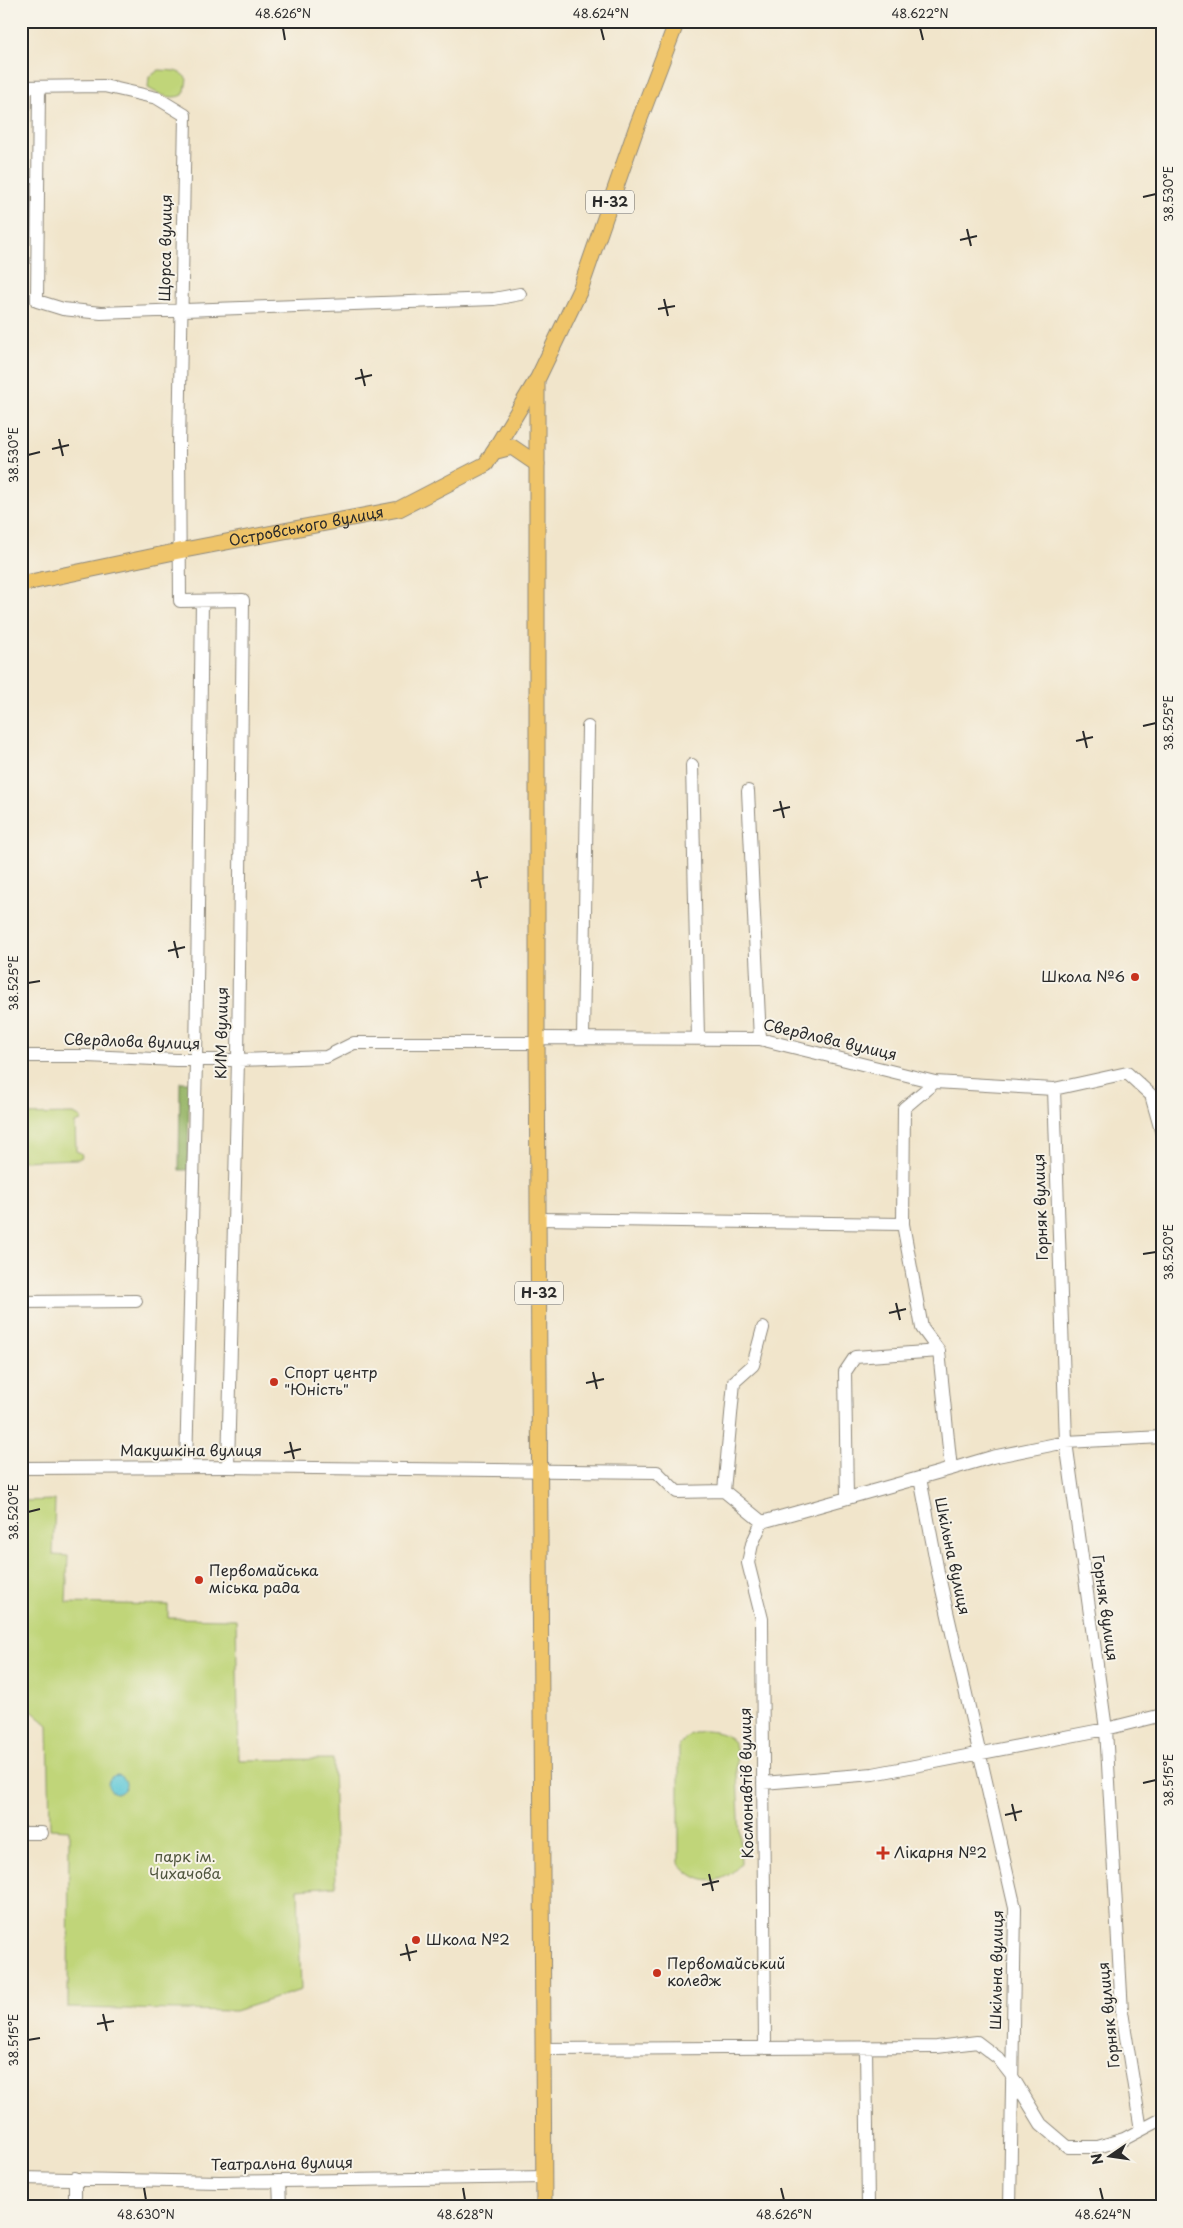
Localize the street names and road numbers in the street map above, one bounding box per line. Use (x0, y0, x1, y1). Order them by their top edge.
road number: Н-32 (586, 190, 634, 213)
street label: Щорса вулиця (152, 194, 177, 302)
street label: Островського вулиця (227, 499, 385, 551)
street label: КИМ вулиця (208, 987, 233, 1079)
street label: Свердлова вулиця (761, 1012, 899, 1065)
street label: Свердлова вулиця (63, 1027, 201, 1054)
street label: Горняк вулиця (1026, 1153, 1053, 1261)
road number: Н-32 (515, 1282, 563, 1305)
street label: Макушкіна вулиця (120, 1438, 262, 1461)
street label: Шкільна вулиця (930, 1495, 977, 1617)
street label: Горняк вулиця (1088, 1553, 1125, 1662)
street label: Космонавтів вулиця (733, 1707, 758, 1859)
street label: Шкільна вулиця (983, 1910, 1008, 2030)
street label: Горняк вулиця (1090, 1961, 1125, 2069)
street label: Театральна вулиця (211, 2150, 353, 2175)

